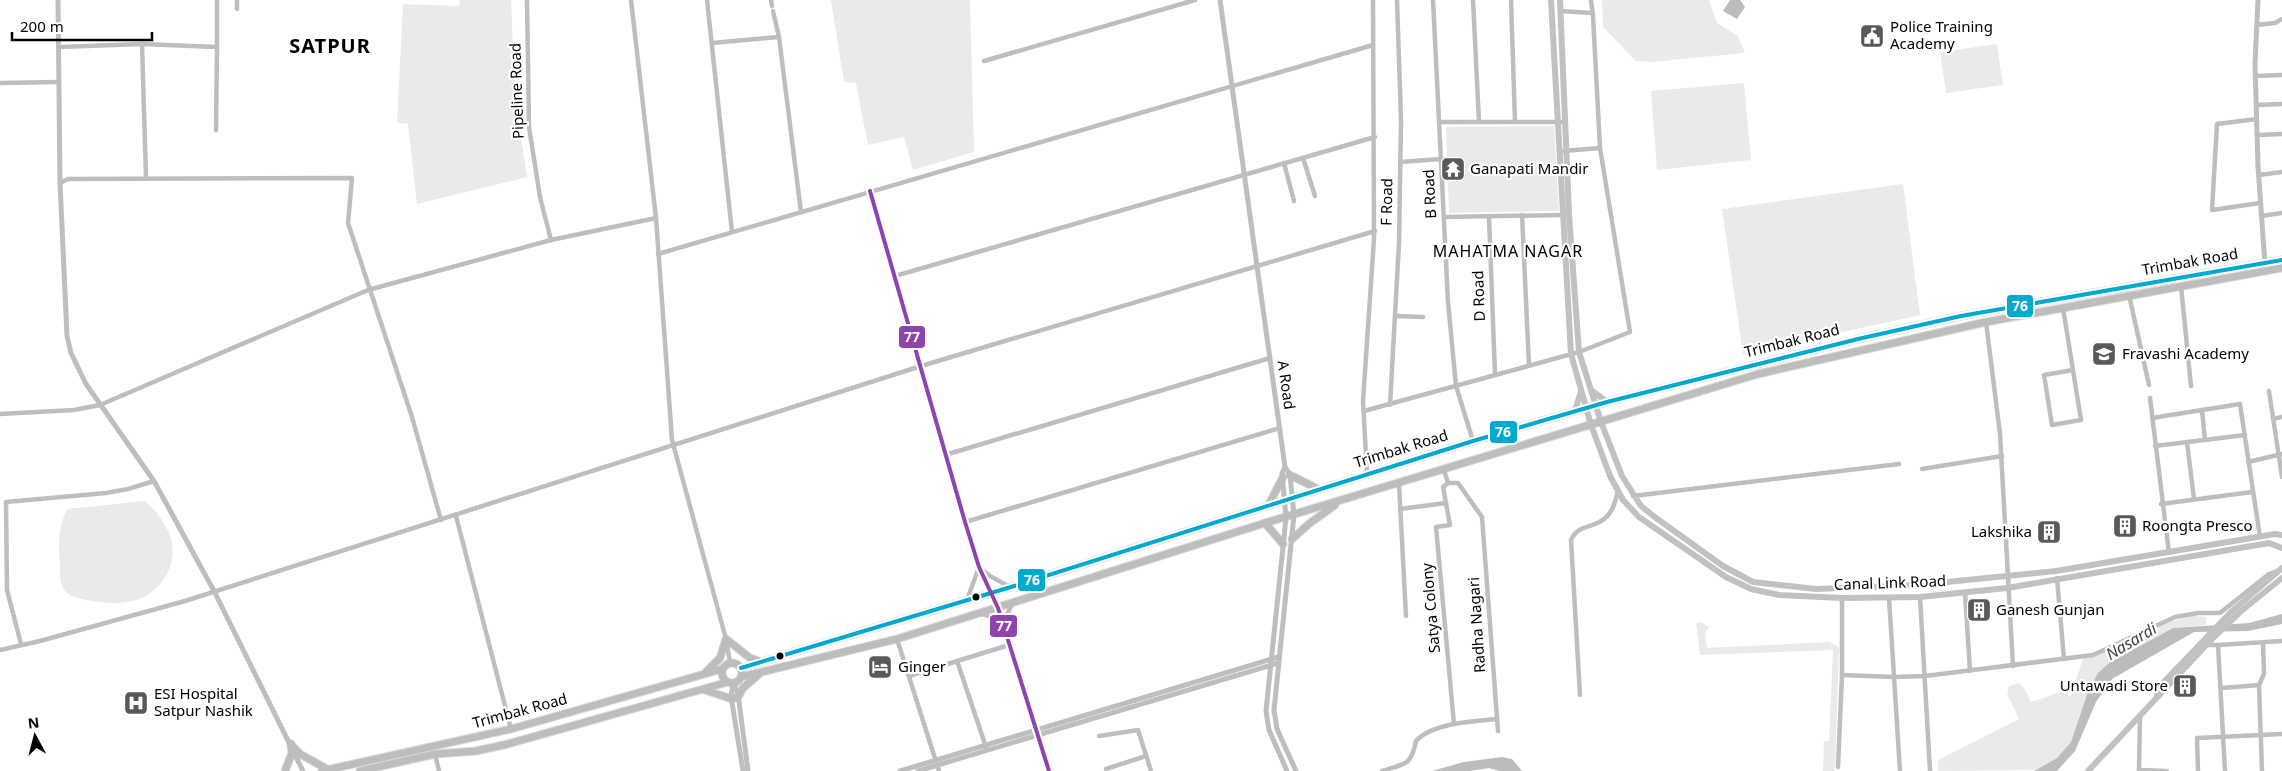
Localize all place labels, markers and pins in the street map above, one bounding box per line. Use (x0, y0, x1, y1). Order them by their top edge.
place label: Police Training Academy (1890, 16, 1993, 53)
public building icon: Police Training Academy (1859, 23, 1885, 49)
temple icon: Ganapati Mandir (1440, 156, 1466, 182)
place label: Ganapati Mandir (1470, 158, 1588, 178)
school or university icon: Fravashi Academy (2091, 341, 2117, 367)
place label: Fravashi Academy (2122, 343, 2249, 363)
building icon: Roongta Presco (2112, 513, 2138, 539)
place label: Roongta Presco (2142, 515, 2253, 535)
building icon: Lakshika (2036, 519, 2062, 545)
place label: Lakshika (1971, 521, 2032, 541)
unlabelled marker (971, 592, 981, 602)
building icon: Ganesh Gunjan (1966, 597, 1992, 623)
place label: Ganesh Gunjan (1996, 599, 2104, 619)
unlabelled marker (775, 651, 785, 661)
hotel icon: Ginger (867, 654, 893, 680)
place label: Ginger (898, 656, 946, 676)
building icon: Untawadi Store (2172, 673, 2198, 699)
place label: Untawadi Store (2060, 675, 2168, 695)
place label: ESI Hospital Satpur Nashik (154, 683, 253, 720)
hospital icon: ESI Hospital Satpur Nashik (123, 690, 149, 716)

